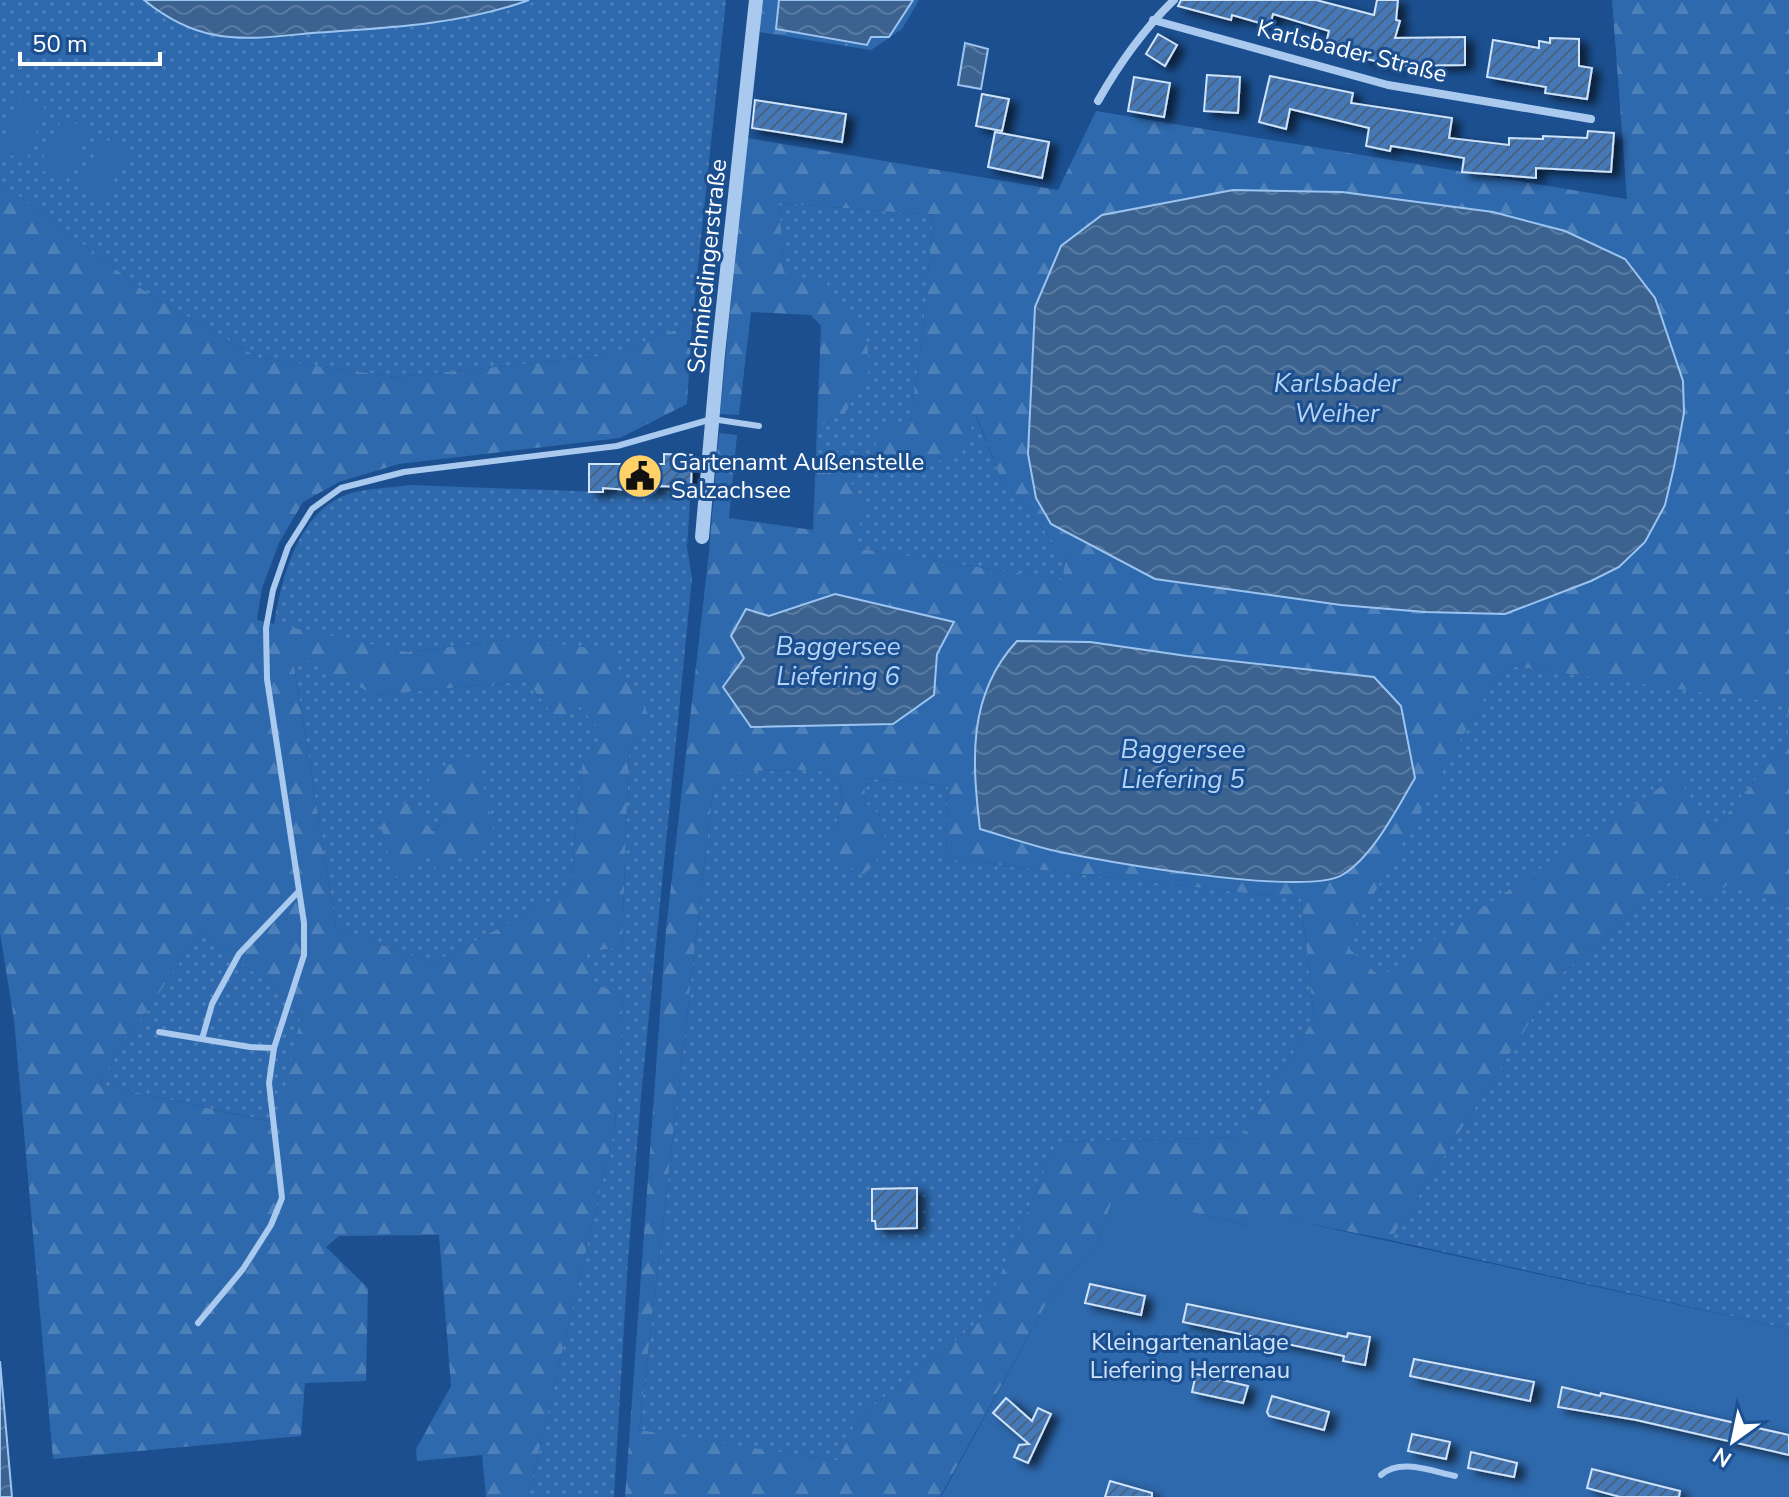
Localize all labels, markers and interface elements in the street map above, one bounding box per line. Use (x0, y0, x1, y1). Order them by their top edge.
street label: Karlsbader Straße (1254, 12, 1450, 90)
scale bar (20, 16, 160, 66)
text: 50 m (32, 28, 88, 60)
street label: Schmiedingerstraße (680, 157, 734, 375)
water label: Karlsbader Weiher (1274, 366, 1401, 431)
place label: Gartenamt Außenstelle Salzachsee (671, 446, 924, 506)
public building icon: Gartenamt Außenstelle Salzachsee (616, 452, 664, 500)
water label: Baggersee Liefering 6 (775, 629, 901, 694)
water label: Baggersee Liefering 5 (1120, 732, 1246, 797)
park label: Kleingartenanlage Liefering Herrenau (1090, 1326, 1290, 1386)
north arrow (1693, 1401, 1773, 1481)
text: N (1708, 1440, 1738, 1474)

